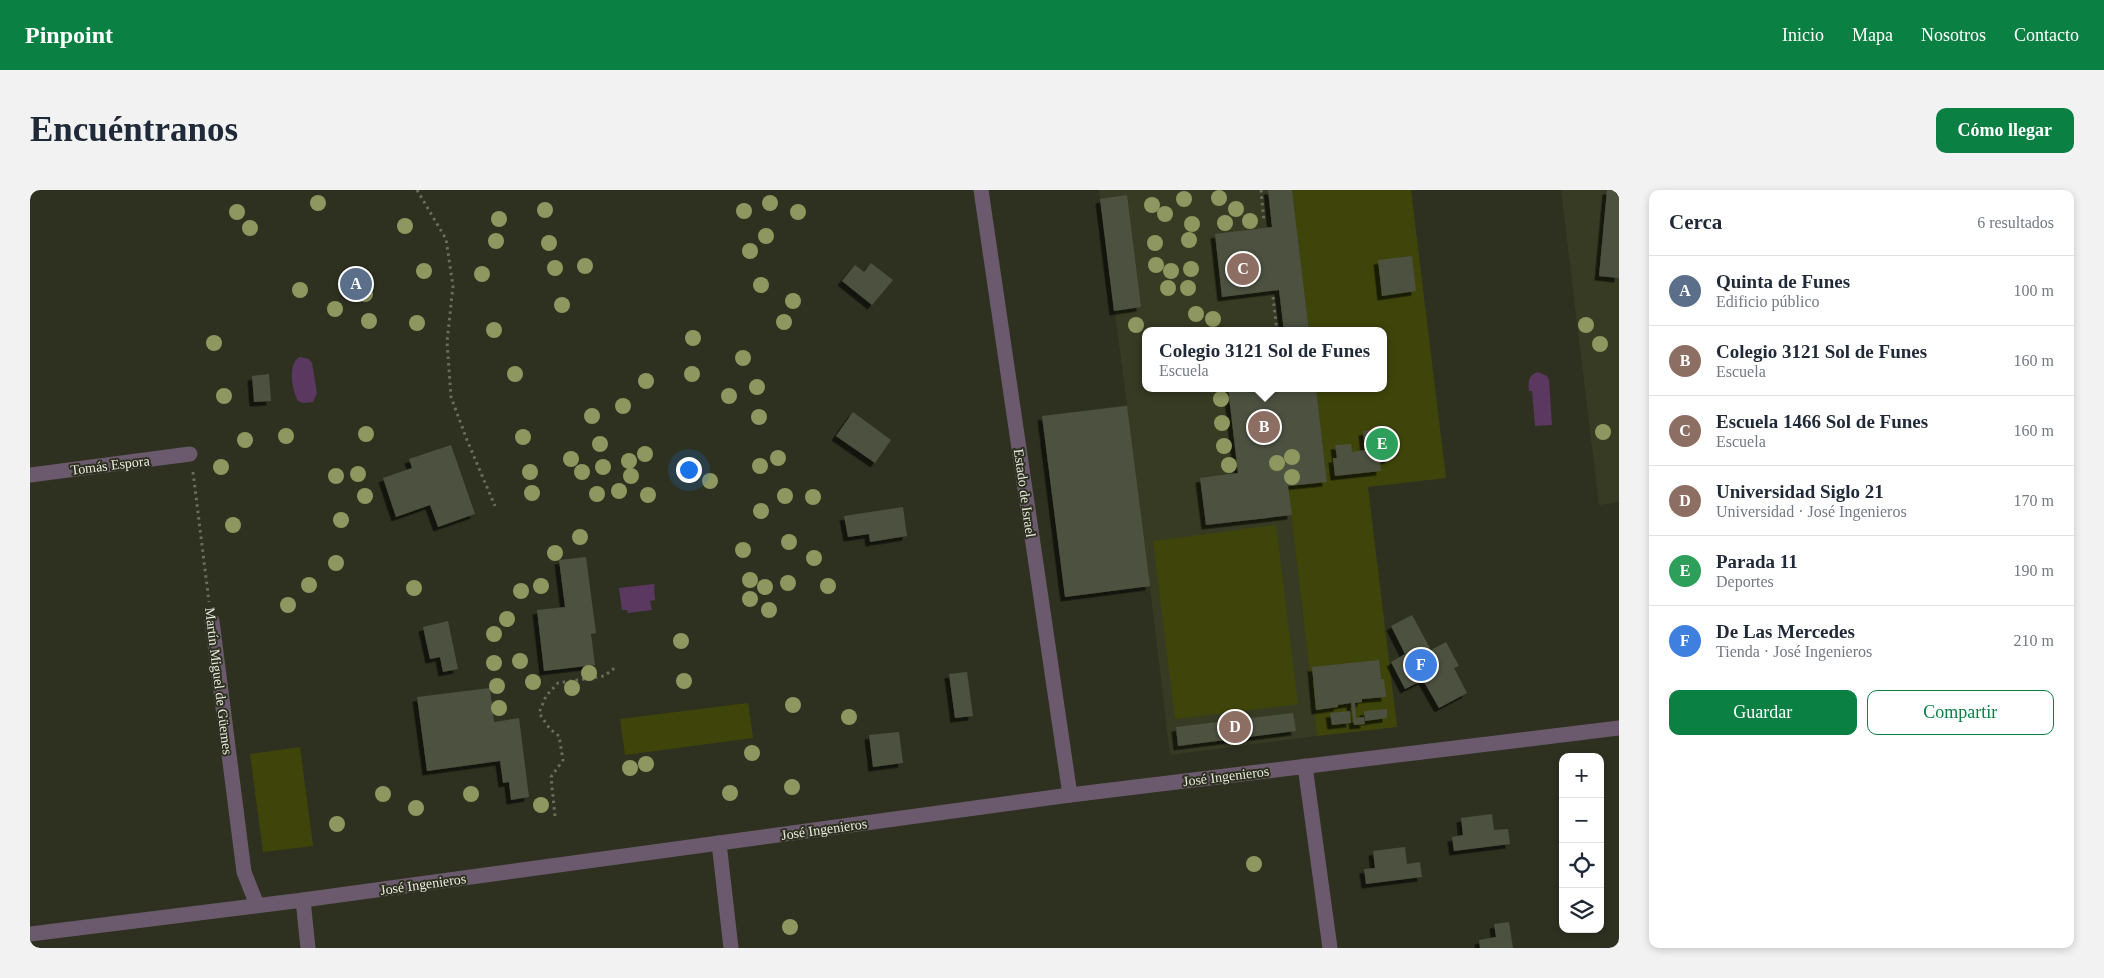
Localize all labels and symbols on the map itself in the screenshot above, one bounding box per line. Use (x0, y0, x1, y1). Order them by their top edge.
pin: C (1227, 250, 1259, 288)
pin: A (340, 265, 372, 303)
pin: B (1248, 408, 1280, 446)
pin: E (1366, 425, 1398, 463)
street label: Estado de Israel (1011, 448, 1038, 538)
street label: Tomás Espora (70, 453, 151, 478)
your location (676, 457, 702, 483)
street label: Martín Miguel de Güemes (202, 607, 235, 755)
pin: F (1405, 646, 1437, 684)
pin: D (1219, 708, 1251, 746)
street label: José Ingenieros (1182, 764, 1270, 789)
street label: José Ingenieros (780, 816, 868, 843)
street label: José Ingenieros (379, 871, 467, 898)

